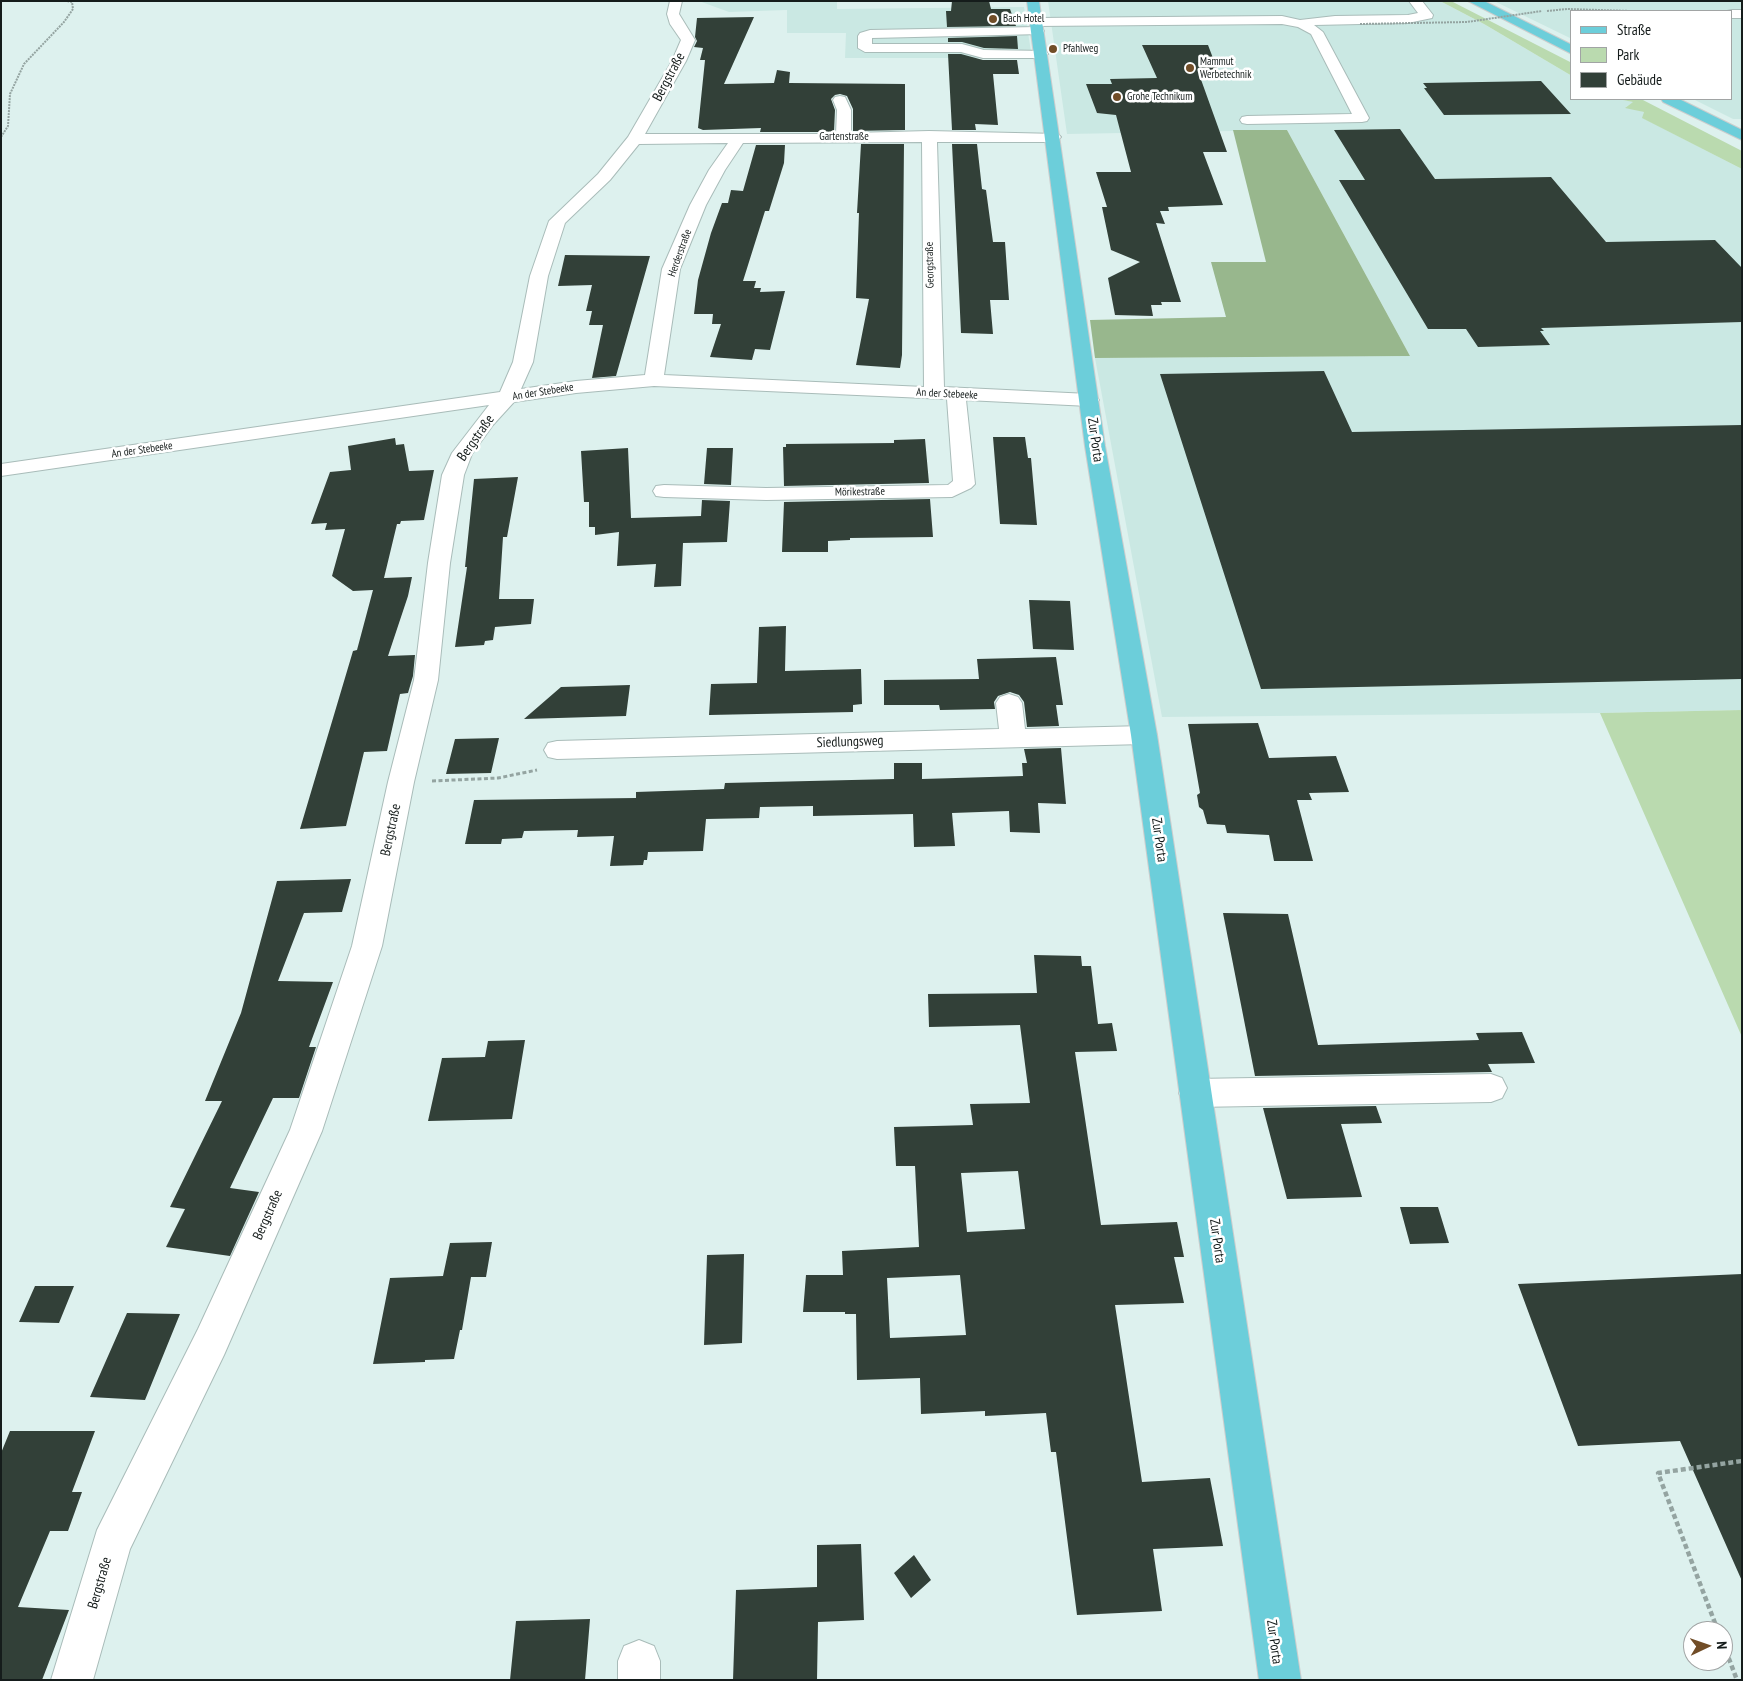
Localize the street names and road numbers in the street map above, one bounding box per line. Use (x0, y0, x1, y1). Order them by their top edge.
street label: Bergstraße (649, 50, 689, 104)
street label: Gartenstraße (819, 130, 869, 144)
street label: Herderstraße (665, 227, 695, 279)
street label: Georgstraße (923, 242, 937, 288)
street label: An der Stebeeke (512, 381, 574, 403)
street label: An der Stebeeke (916, 386, 978, 402)
street label: Bergstraße (454, 412, 498, 464)
street label: Zur Porta (1084, 417, 1106, 463)
street label: An der Stebeeke (111, 439, 173, 461)
street label: Mörikestraße (835, 485, 885, 499)
street label: Siedlungsweg (816, 732, 884, 752)
street label: Bergstraße (377, 802, 405, 858)
street label: Zur Porta (1148, 817, 1170, 863)
street label: Bergstraße (250, 1187, 286, 1243)
street label: Zur Porta (1206, 1218, 1228, 1264)
street label: Bergstraße (85, 1555, 115, 1611)
street label: Zur Porta (1263, 1619, 1285, 1665)

